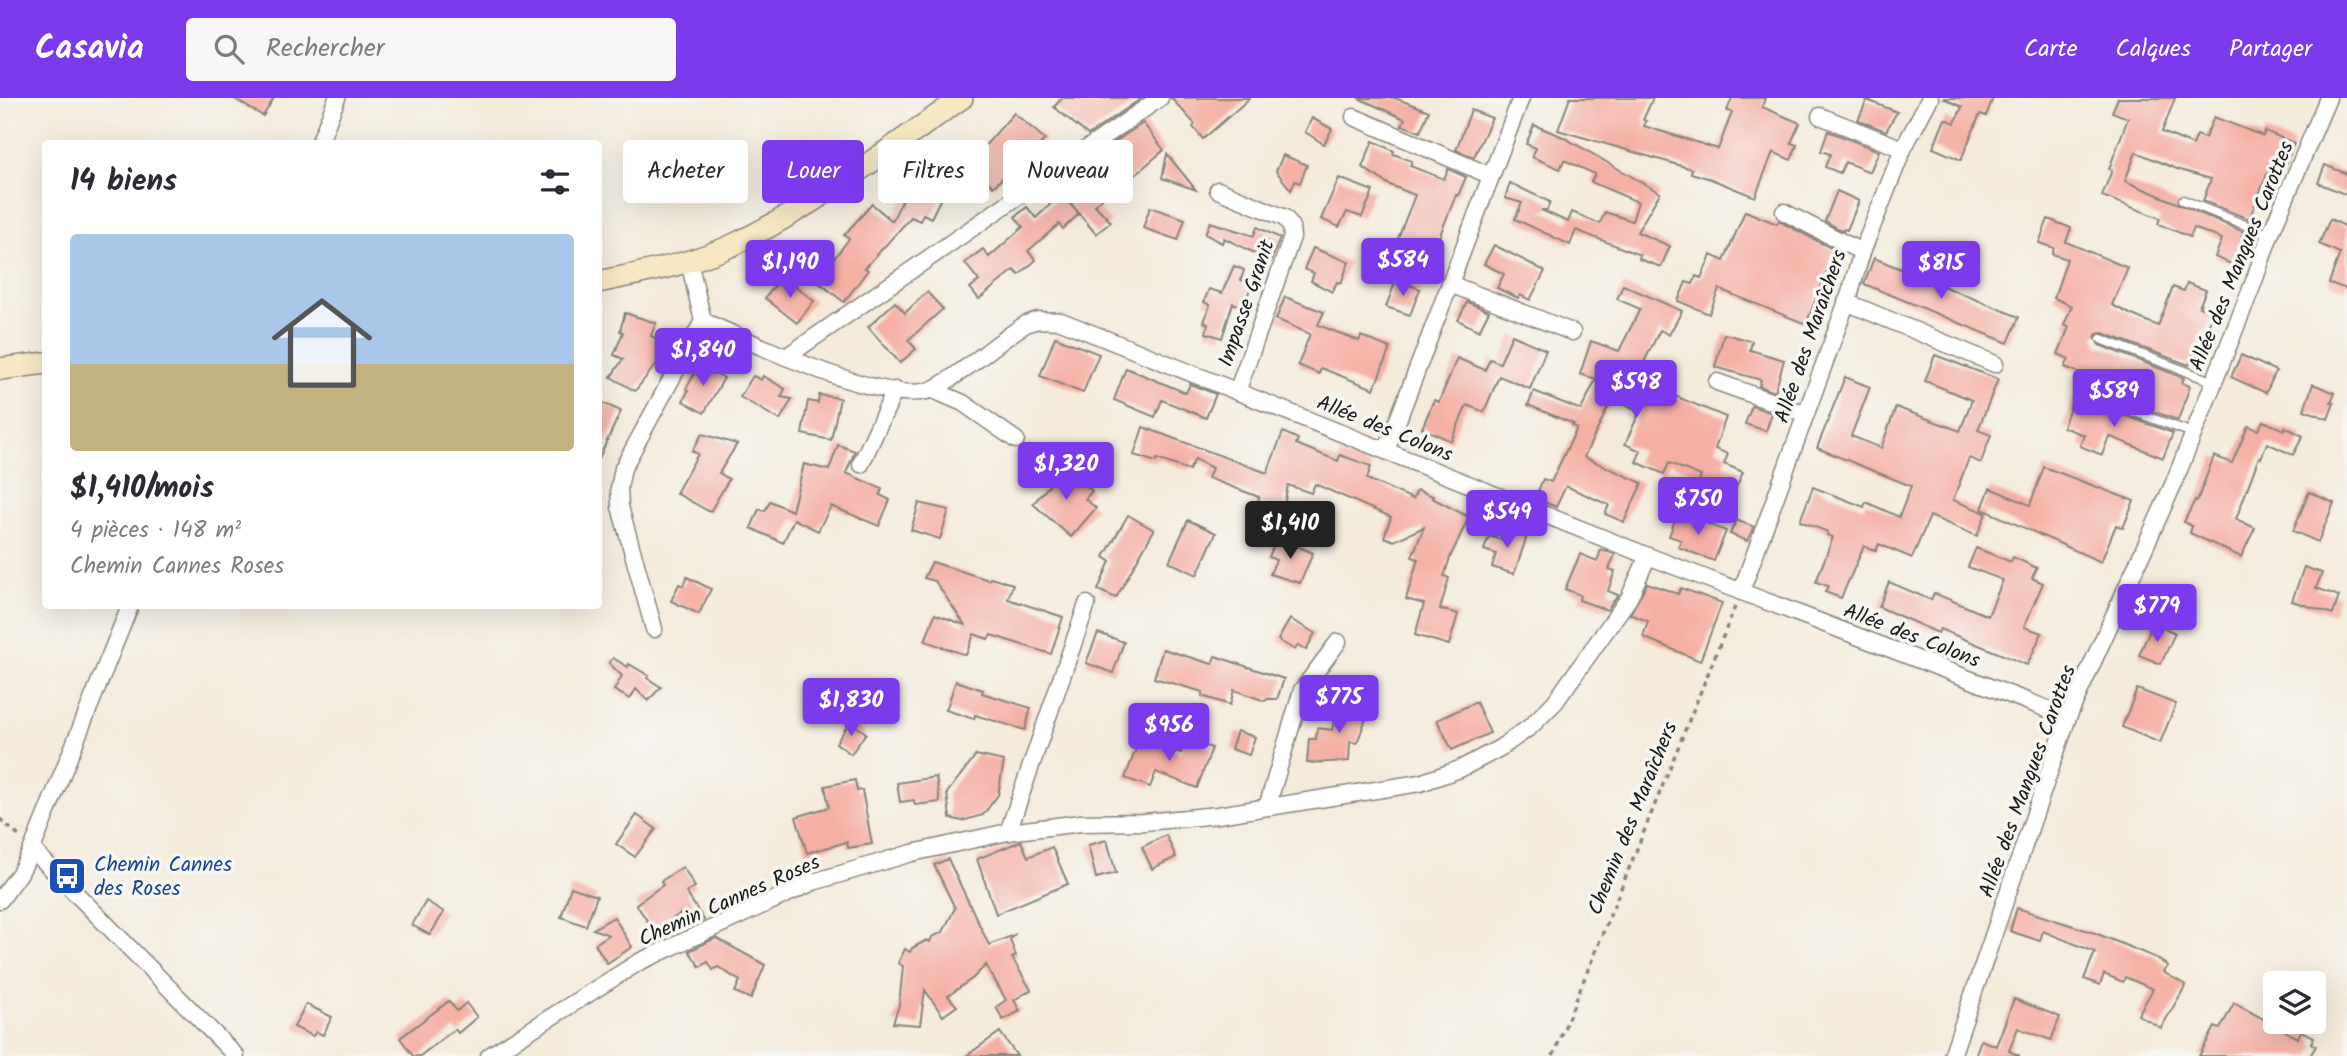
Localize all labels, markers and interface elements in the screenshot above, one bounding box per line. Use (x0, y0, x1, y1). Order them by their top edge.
search box (186, 18, 676, 81)
text: Casavia (35, 23, 144, 76)
text: Rechercher (266, 28, 384, 70)
icon: search (210, 30, 248, 68)
text: Carte (2024, 30, 2078, 69)
text: Calques (2116, 30, 2191, 69)
text: Partager (2229, 30, 2312, 69)
street label: Allée des Mangues Carottes (2181, 137, 2304, 377)
chip: Acheter (623, 140, 748, 203)
chip: Louer (762, 140, 864, 203)
chip: Filtres (878, 140, 989, 203)
chip: Nouveau (1003, 140, 1133, 203)
text: 14 biens (70, 158, 177, 206)
icon: filters (536, 163, 574, 201)
street label: Impasse Granit (1210, 234, 1285, 372)
pin: $584 (1362, 238, 1444, 298)
pin: $1,190 (733, 240, 847, 300)
pin: $815 (1900, 242, 1982, 301)
text: $584 (1377, 243, 1429, 279)
text: $1,190 (762, 245, 818, 281)
street label: Allée des Maraîchers (1766, 245, 1857, 428)
text: $815 (1918, 246, 1964, 282)
icon: home (259, 280, 385, 406)
pin: $1,840 (646, 328, 760, 388)
text: $1,840 (671, 333, 735, 369)
pin: $598 (1595, 360, 1677, 420)
text: $598 (1611, 365, 1661, 401)
pin: $589 (2073, 370, 2155, 429)
text: $589 (2089, 374, 2139, 410)
street label: Allée des Colons (1311, 387, 1458, 472)
pin: $1,320 (1009, 442, 1123, 502)
text: $1,320 (1034, 447, 1098, 483)
text: $1,410/mois (70, 465, 214, 513)
pin: $750 (1657, 478, 1739, 537)
text: $750 (1674, 482, 1722, 518)
pin: $549 (1466, 490, 1548, 550)
text: $549 (1482, 495, 1532, 531)
pin: $1,410 (1233, 502, 1347, 561)
text: $1,410 (1261, 506, 1319, 542)
text: 4 pièces · 148 m² (70, 513, 241, 549)
text: Chemin Cannes Roses (70, 549, 284, 585)
pin: $779 (2116, 584, 2198, 644)
text: $779 (2134, 589, 2180, 625)
street label: Allée des Colons (1838, 595, 1985, 678)
street label: Allée des Mangues Carottes (1971, 660, 2086, 902)
pin: $775 (1298, 676, 1380, 735)
pin: $1,830 (794, 678, 908, 738)
text: $775 (1316, 680, 1362, 716)
text: $1,830 (819, 683, 883, 719)
pin: $956 (1128, 704, 1210, 763)
text: $956 (1144, 708, 1194, 744)
street label: Chemin des Maraîchers (1579, 717, 1687, 920)
street label: Chemin Cannes Roses (634, 847, 826, 956)
place label: Chemin Cannes des Roses (94, 849, 232, 906)
bus stop icon: Chemin Cannes des Roses (46, 855, 88, 897)
map controls (2263, 971, 2326, 1034)
button: layers (2263, 971, 2326, 1034)

